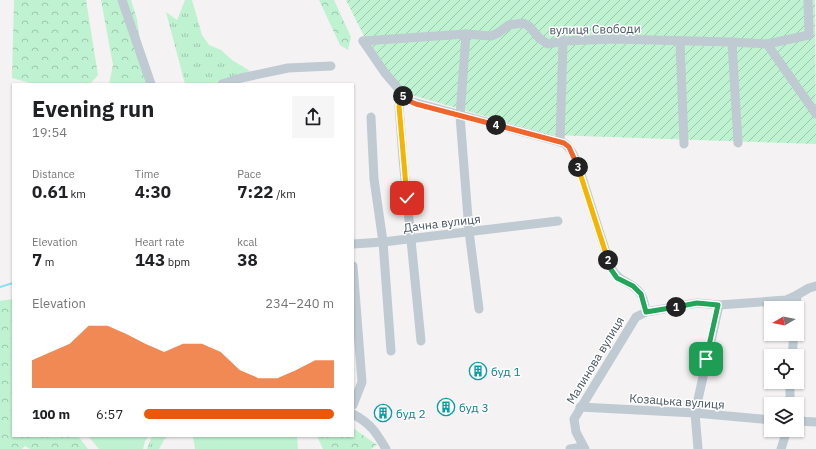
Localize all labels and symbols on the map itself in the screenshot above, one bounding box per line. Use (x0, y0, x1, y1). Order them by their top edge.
street label: вулиця Свободи (549, 21, 641, 37)
pin: 5 (393, 86, 413, 106)
pin: 4 (486, 115, 506, 135)
pin: 3 (568, 157, 588, 177)
pin (390, 181, 424, 215)
street label: Дачна вулиця (403, 211, 481, 235)
pin: 2 (598, 250, 618, 270)
pin: 1 (666, 297, 686, 317)
north arrow (764, 301, 804, 341)
street label: Малинова вулиця (563, 313, 627, 407)
pin (689, 342, 723, 376)
building icon: буд 1 (468, 361, 488, 381)
place label: буд 1 (491, 364, 521, 379)
street label: Козацька вулиця (629, 390, 725, 412)
building icon: буд 3 (436, 397, 456, 417)
place label: буд 3 (459, 400, 489, 415)
building icon: буд 2 (373, 403, 393, 423)
place label: буд 2 (396, 406, 426, 421)

